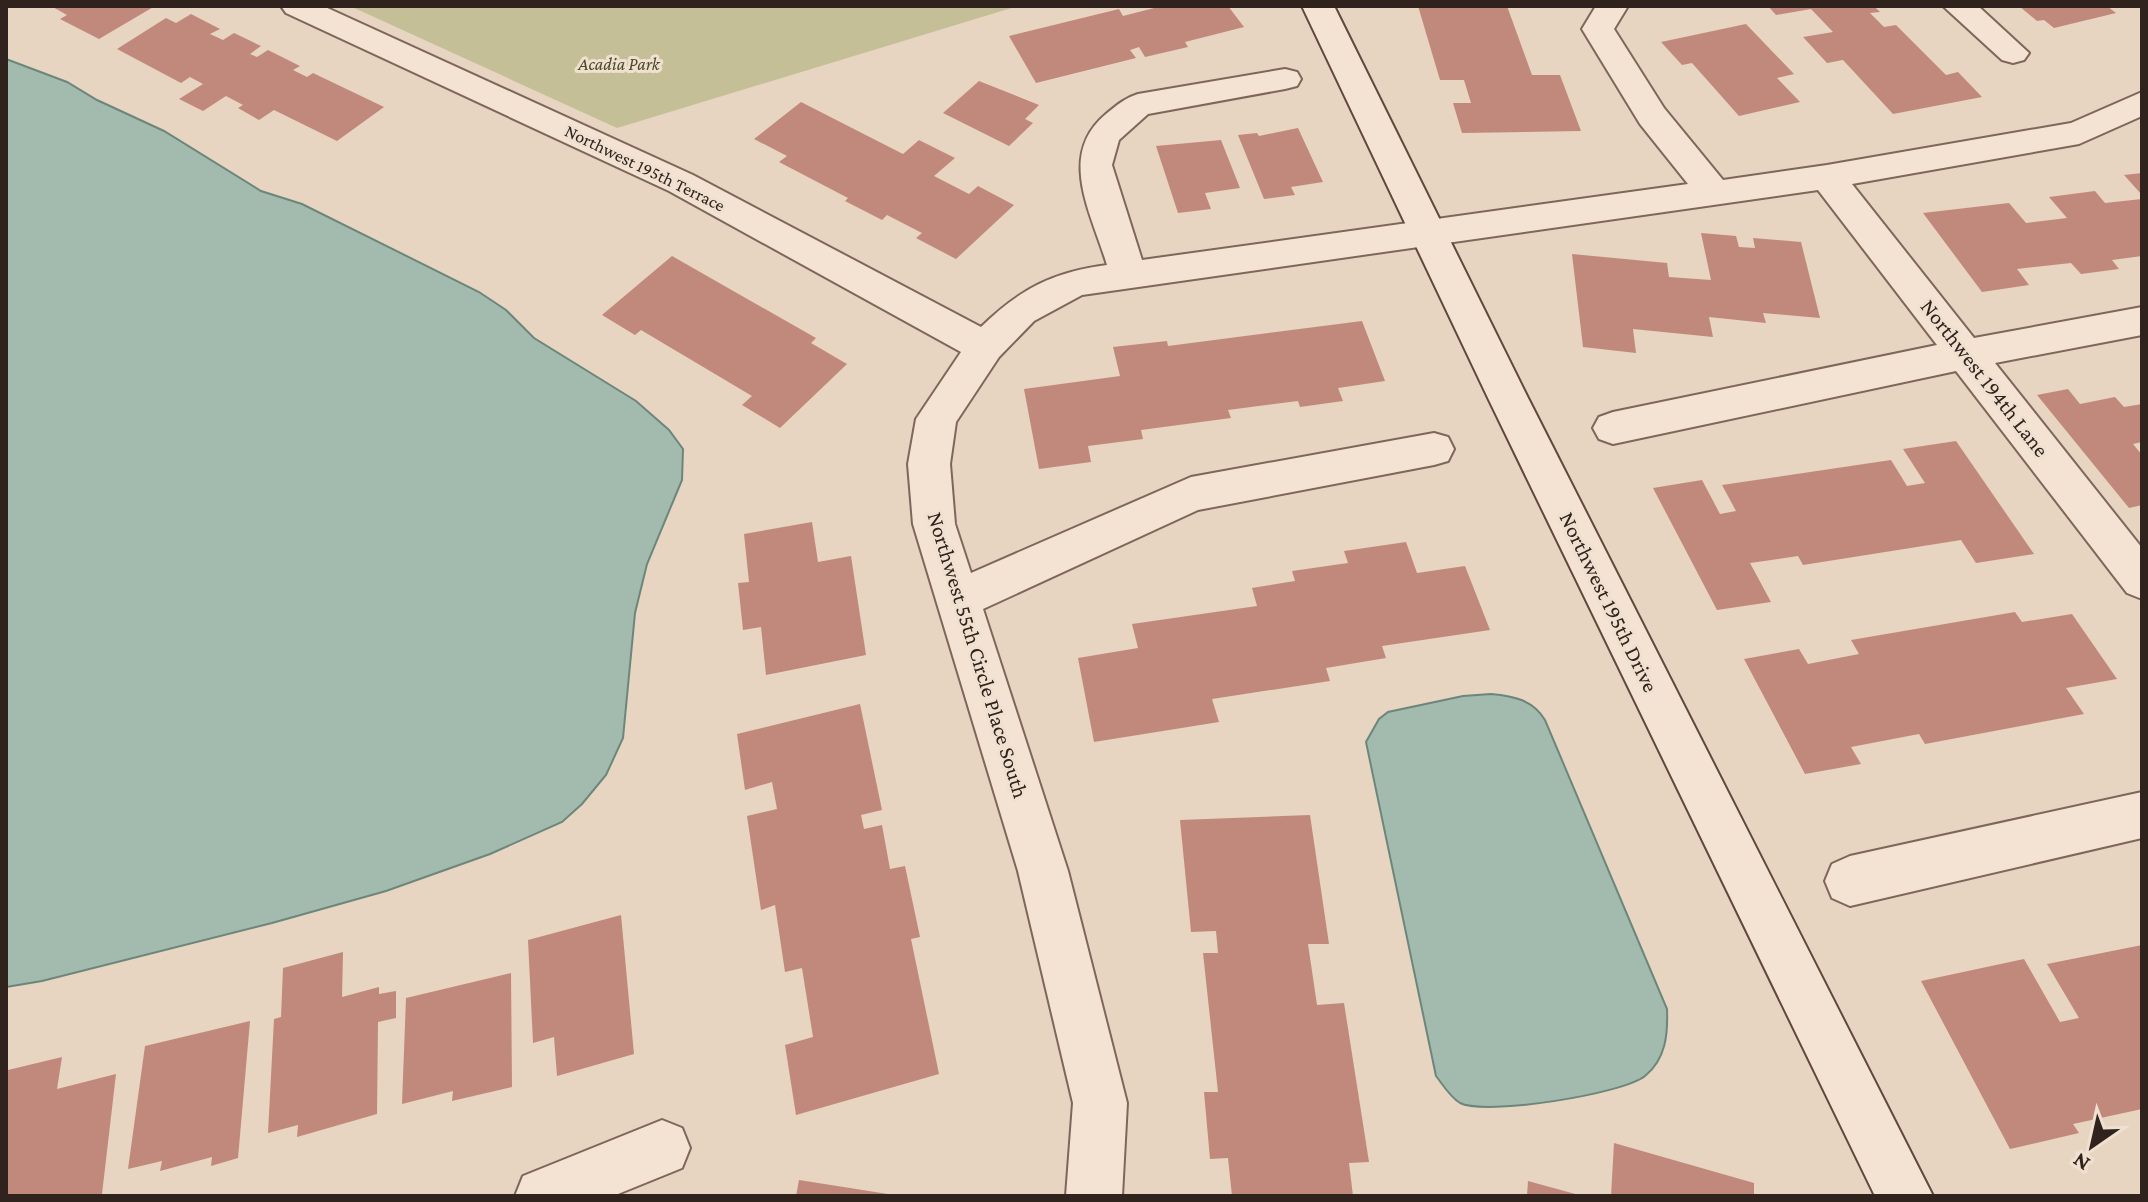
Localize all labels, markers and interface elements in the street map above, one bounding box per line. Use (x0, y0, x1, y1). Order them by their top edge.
park label: Acadia Park (577, 54, 661, 74)
street label: Northwest 195th Terrace (562, 121, 728, 215)
street label: Northwest 194th Lane (1916, 294, 2054, 462)
street label: Northwest 195th Drive (1554, 508, 1664, 696)
street label: Northwest 55th Circle Place South (922, 509, 1034, 801)
north arrow (2052, 1106, 2132, 1186)
text: N (2068, 1148, 2094, 1177)

